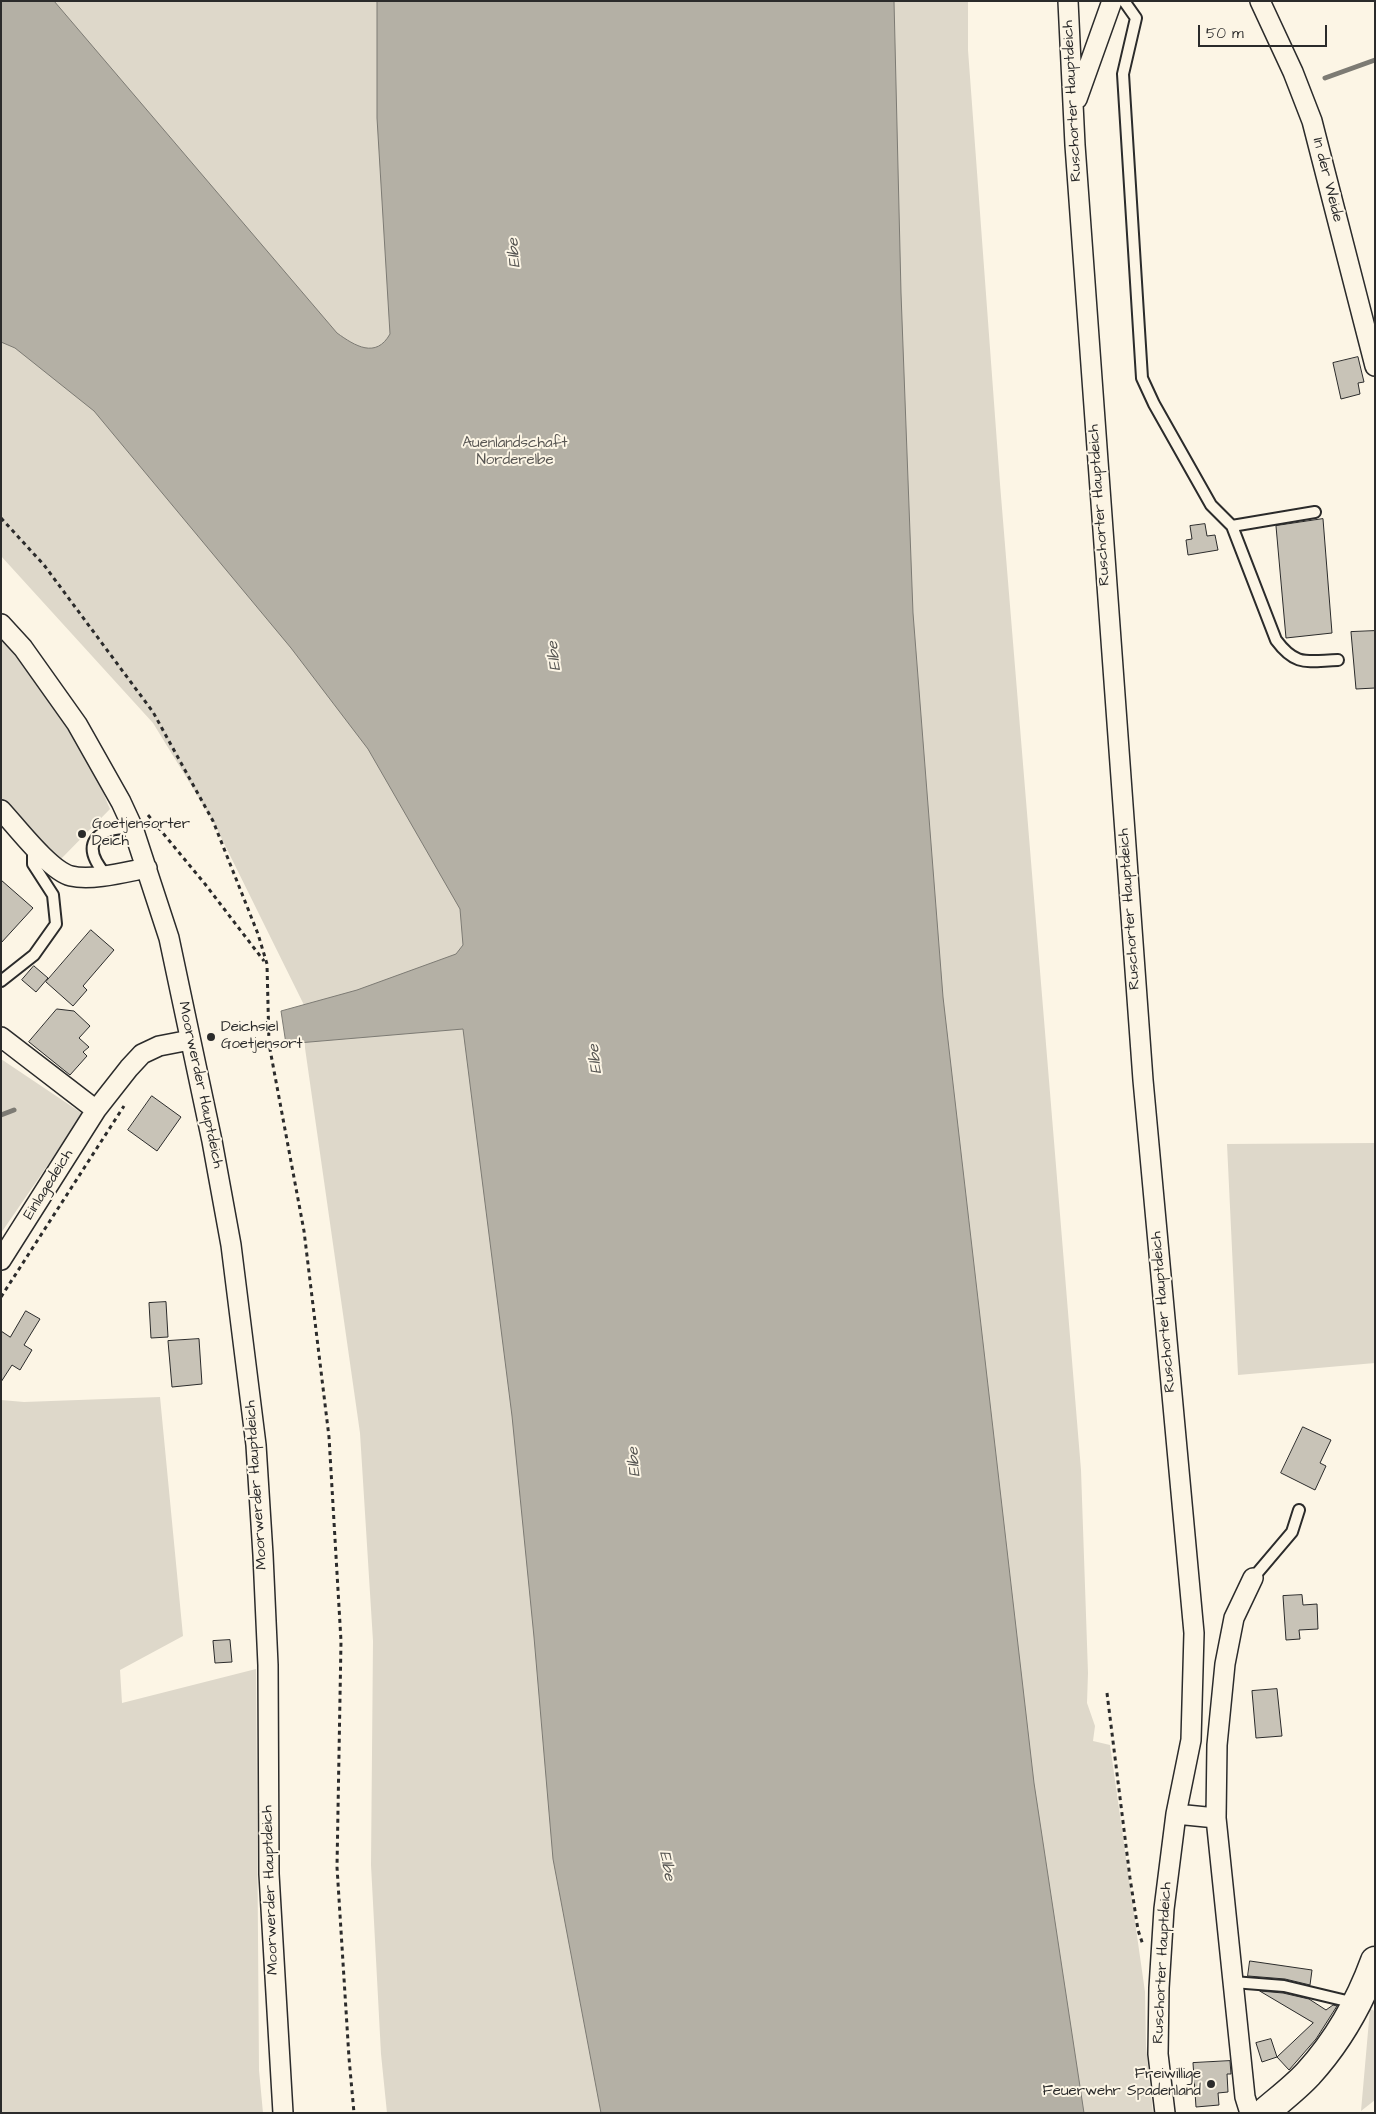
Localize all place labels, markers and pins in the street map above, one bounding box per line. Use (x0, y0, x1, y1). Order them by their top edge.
place label: Goetjensorter Deich (92, 816, 190, 851)
marker: Goetjensorter Deich (76, 828, 88, 840)
place label: Deichsiel Goetjensort (221, 1019, 303, 1054)
marker: Deichsiel Goetjensort (205, 1031, 217, 1043)
place label: Freiwillige Feuerwehr Spadenland (1042, 2066, 1201, 2101)
marker: Freiwillige Feuerwehr Spadenland (1205, 2078, 1217, 2090)

